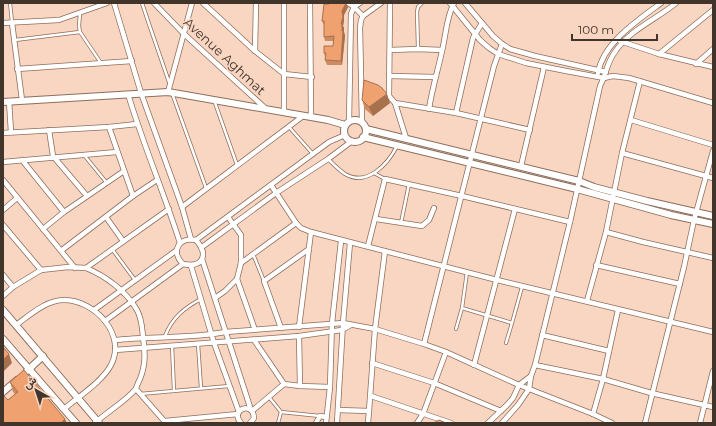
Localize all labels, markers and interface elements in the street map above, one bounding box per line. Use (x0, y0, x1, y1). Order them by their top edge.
street label: Avenue Aghmat (181, 14, 269, 98)
scale bar (572, 16, 657, 42)
text: 100 m (578, 22, 614, 37)
north arrow (16, 370, 56, 410)
text: ش (20, 373, 39, 392)

